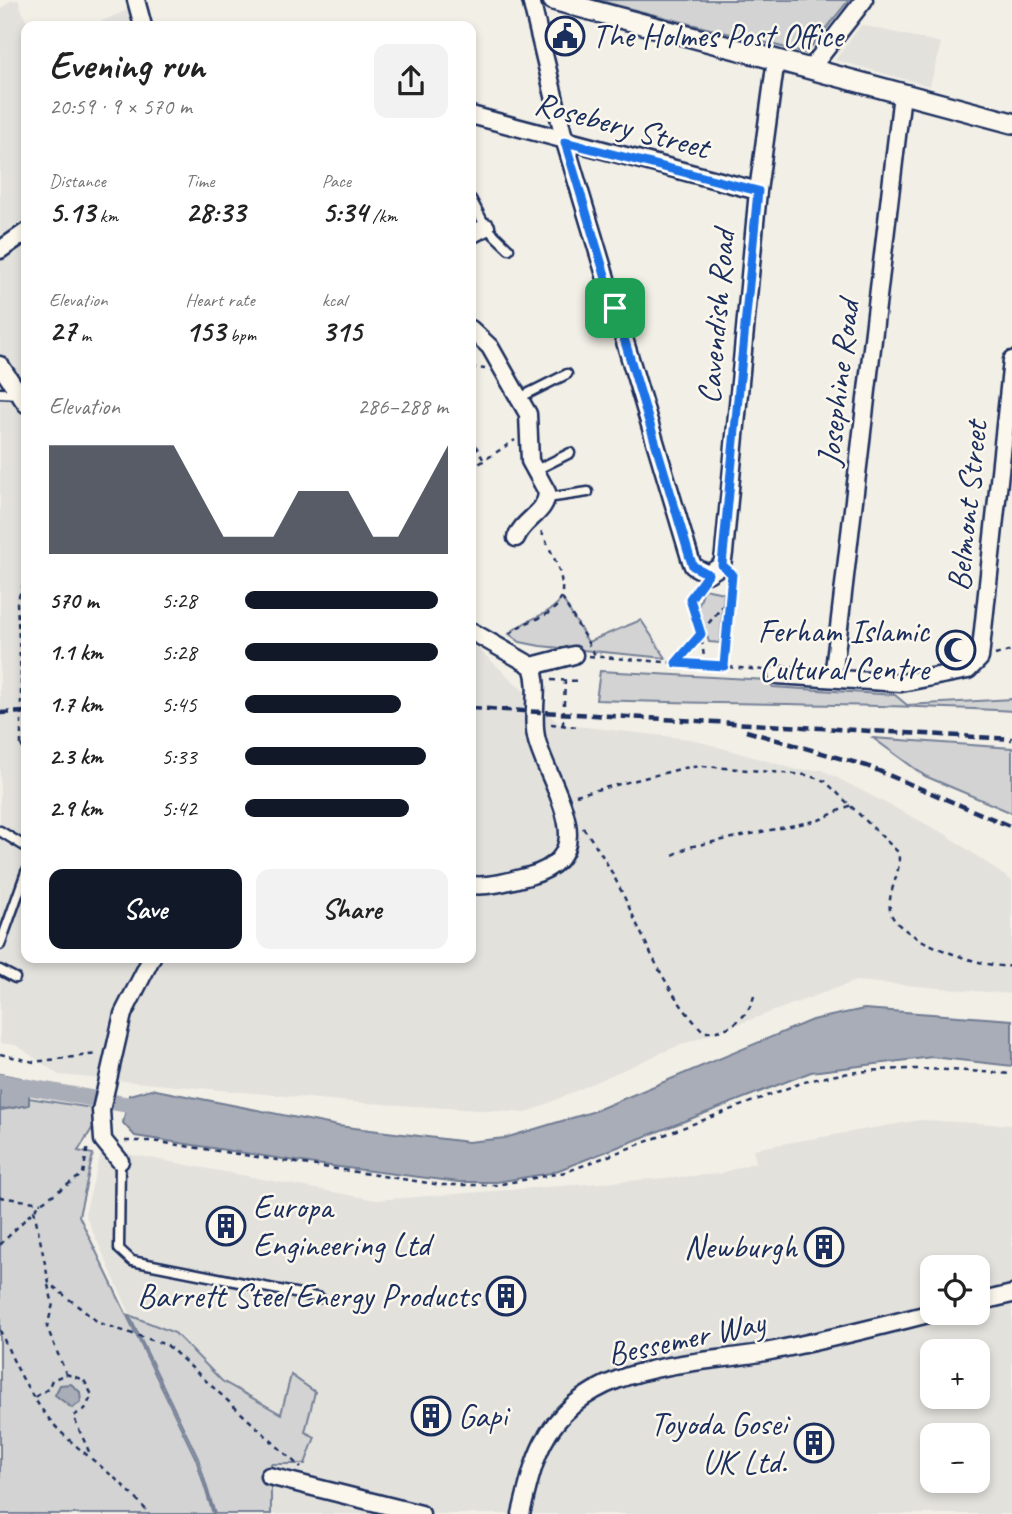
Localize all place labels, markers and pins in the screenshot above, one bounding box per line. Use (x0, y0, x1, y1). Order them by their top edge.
public building icon: The Holmes Post Office (544, 15, 586, 57)
place label: The Holmes Post Office (592, 15, 845, 57)
pin (585, 278, 645, 338)
place label: Ferham Islamic Cultural Centre (758, 610, 931, 690)
mosque icon: Ferham Islamic Cultural Centre (935, 629, 977, 671)
place label: Europa Engineering Ltd (253, 1186, 435, 1266)
building icon: Europa Engineering Ltd (205, 1205, 247, 1247)
place label: Newburgh (684, 1226, 799, 1268)
building icon: Newburgh (803, 1226, 845, 1268)
place label: Barrett Steel Energy Products (137, 1275, 482, 1317)
building icon: Barrett Steel Energy Products (485, 1275, 527, 1317)
building icon: Gapi (410, 1395, 452, 1437)
place label: Gapi (458, 1395, 511, 1437)
place label: Toyoda Gosei UK Ltd. (650, 1403, 791, 1483)
building icon: Toyoda Gosei UK Ltd. (793, 1422, 835, 1464)

